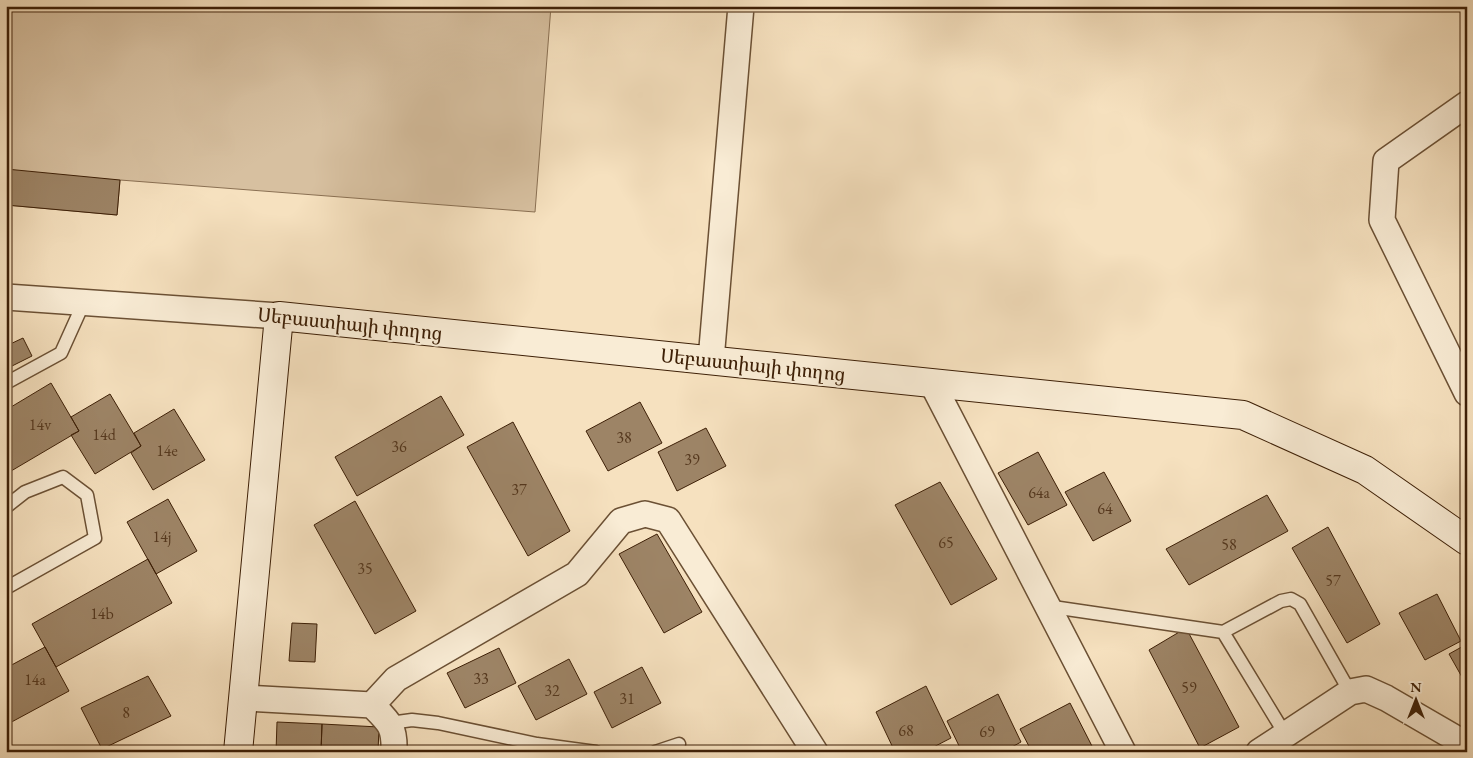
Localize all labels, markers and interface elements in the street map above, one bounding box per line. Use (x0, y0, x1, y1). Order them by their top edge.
street label: Սեբաստիայի փողոց (256, 302, 444, 346)
street label: Սեբաստիայի փողոց (659, 343, 847, 387)
house number: 14v (29, 414, 52, 435)
house number: 14d (92, 424, 117, 445)
house number: 38 (616, 427, 632, 448)
house number: 36 (391, 436, 407, 457)
house number: 14e (156, 440, 178, 461)
house number: 39 (684, 449, 700, 470)
house number: 37 (511, 479, 527, 500)
house number: 64a (1028, 482, 1050, 503)
house number: 64 (1097, 498, 1113, 519)
house number: 14j (153, 526, 171, 547)
house number: 65 (938, 532, 954, 553)
house number: 58 (1221, 534, 1237, 555)
house number: 35 (357, 558, 373, 579)
house number: 57 (1325, 570, 1341, 591)
house number: 14b (90, 603, 114, 624)
house number: 33 (473, 668, 489, 689)
house number: 14a (24, 669, 46, 690)
north arrow (1390, 676, 1440, 726)
house number: 59 (1181, 677, 1197, 698)
text: N (1410, 678, 1422, 696)
house number: 32 (544, 680, 560, 701)
house number: 31 (619, 688, 635, 709)
house number: 8 (122, 702, 130, 723)
house number: 68 (898, 720, 914, 741)
house number: 69 (979, 721, 995, 742)

